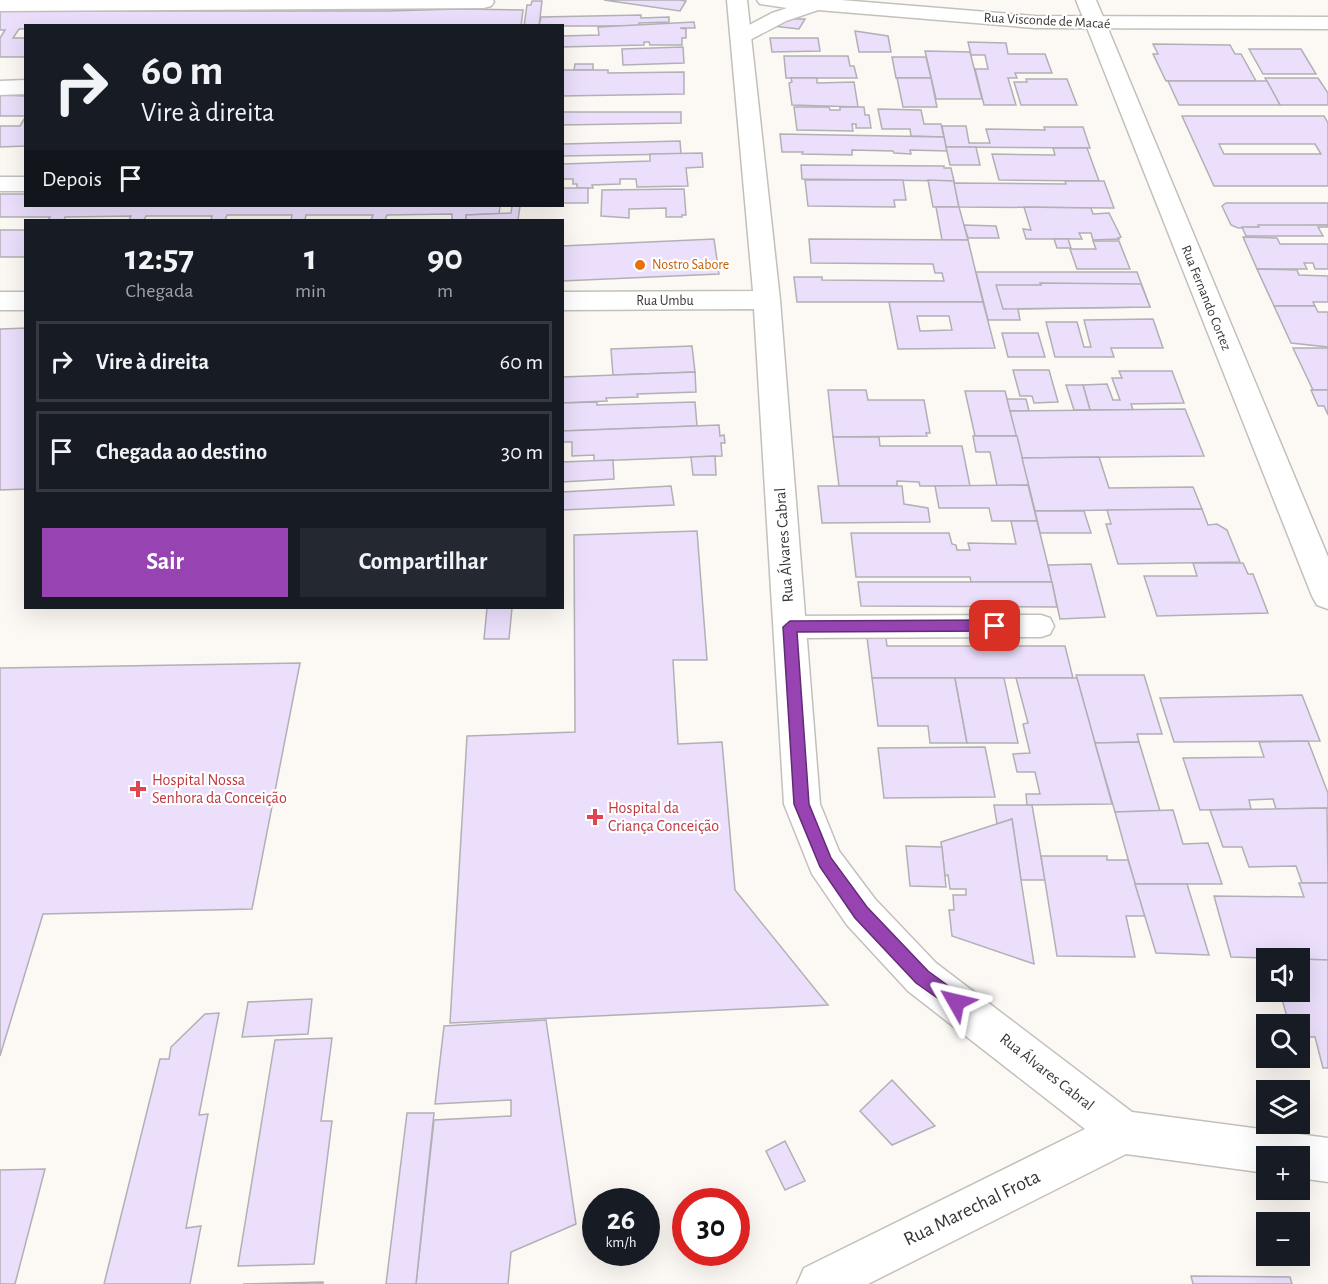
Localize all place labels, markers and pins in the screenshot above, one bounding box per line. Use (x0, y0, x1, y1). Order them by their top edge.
marker: Nostro Sabore (633, 258, 647, 272)
place label: Nostro Sabore (652, 258, 729, 272)
pin (969, 600, 1020, 651)
place label: Hospital Nossa Senhora da Conceição (152, 772, 287, 806)
marker: Hospital Nossa Senhora da Conceição (129, 780, 147, 798)
place label: Hospital da Criança Conceição (608, 800, 719, 834)
marker: Hospital da Criança Conceição (586, 808, 604, 826)

